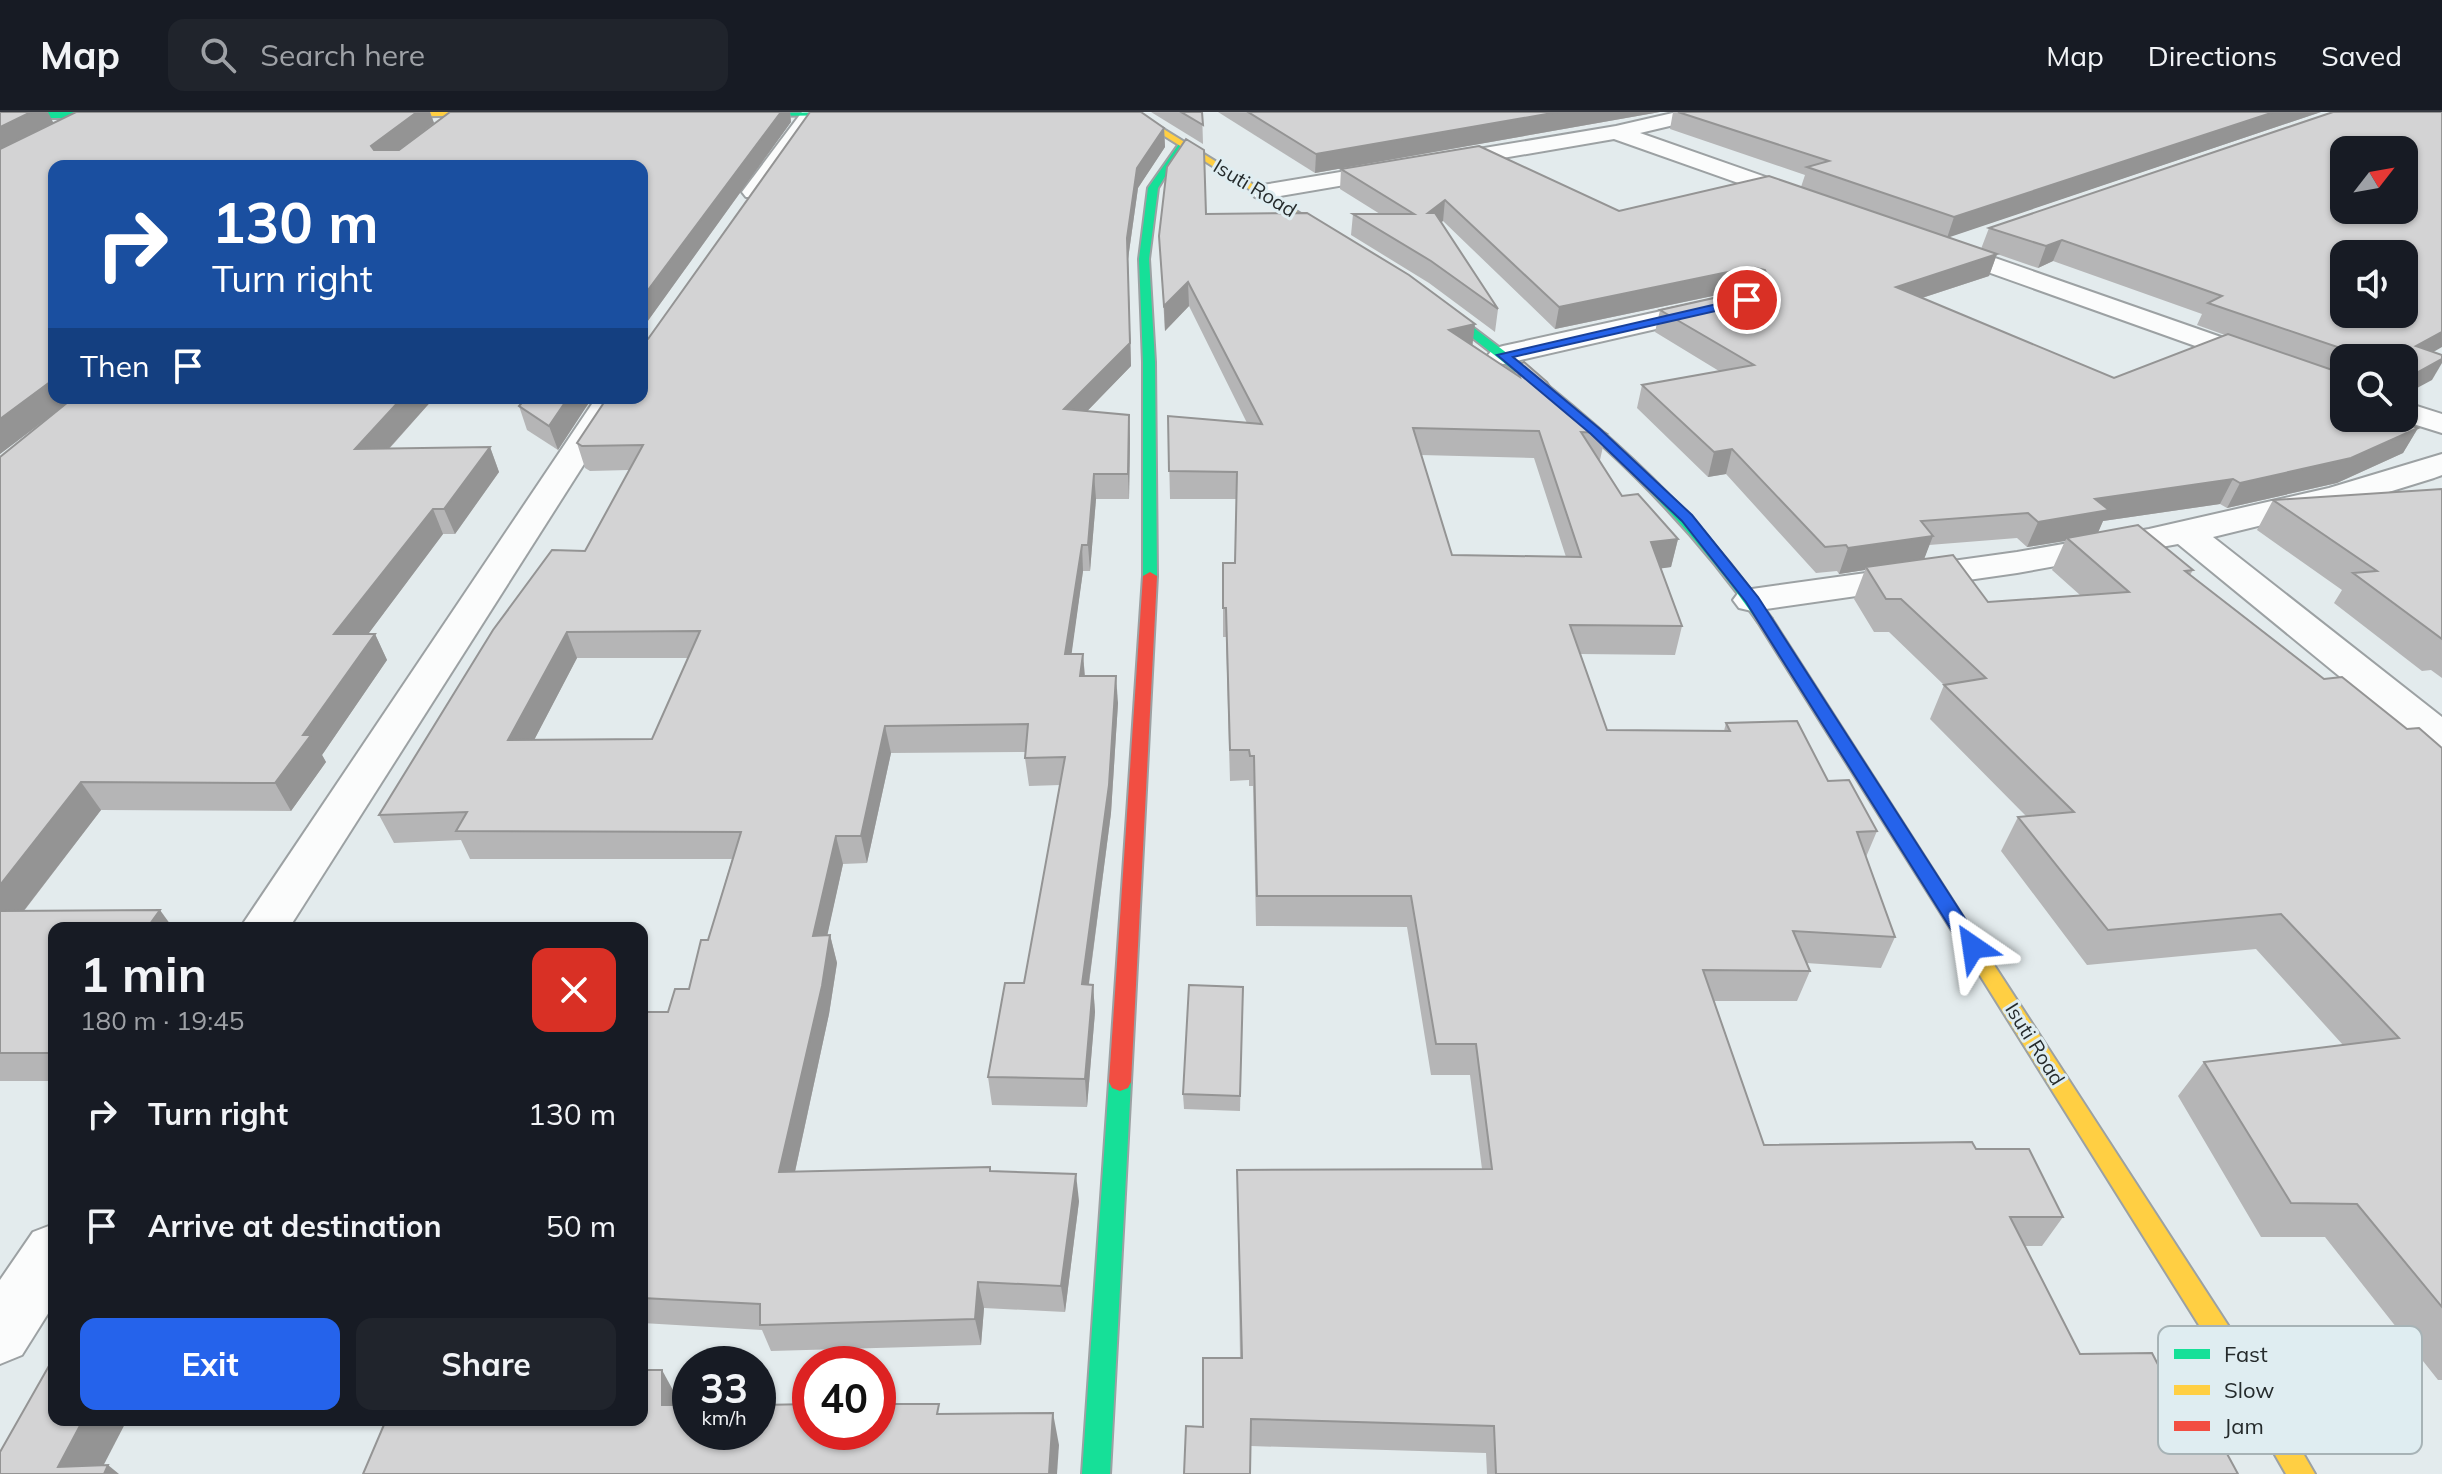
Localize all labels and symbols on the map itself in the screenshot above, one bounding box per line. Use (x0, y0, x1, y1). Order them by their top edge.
north arrow (2330, 136, 2418, 224)
street label: Isuti Road (1209, 153, 1301, 222)
pin (1713, 266, 1781, 334)
position arrow (1931, 905, 2015, 989)
street label: Isuti Road (2000, 998, 2071, 1090)
legend (2158, 1326, 2422, 1454)
text: Fast (2224, 1340, 2268, 1368)
speed limit sign: 40 (792, 1346, 896, 1450)
text: Slow (2224, 1376, 2274, 1404)
text: Jam (2224, 1412, 2264, 1440)

